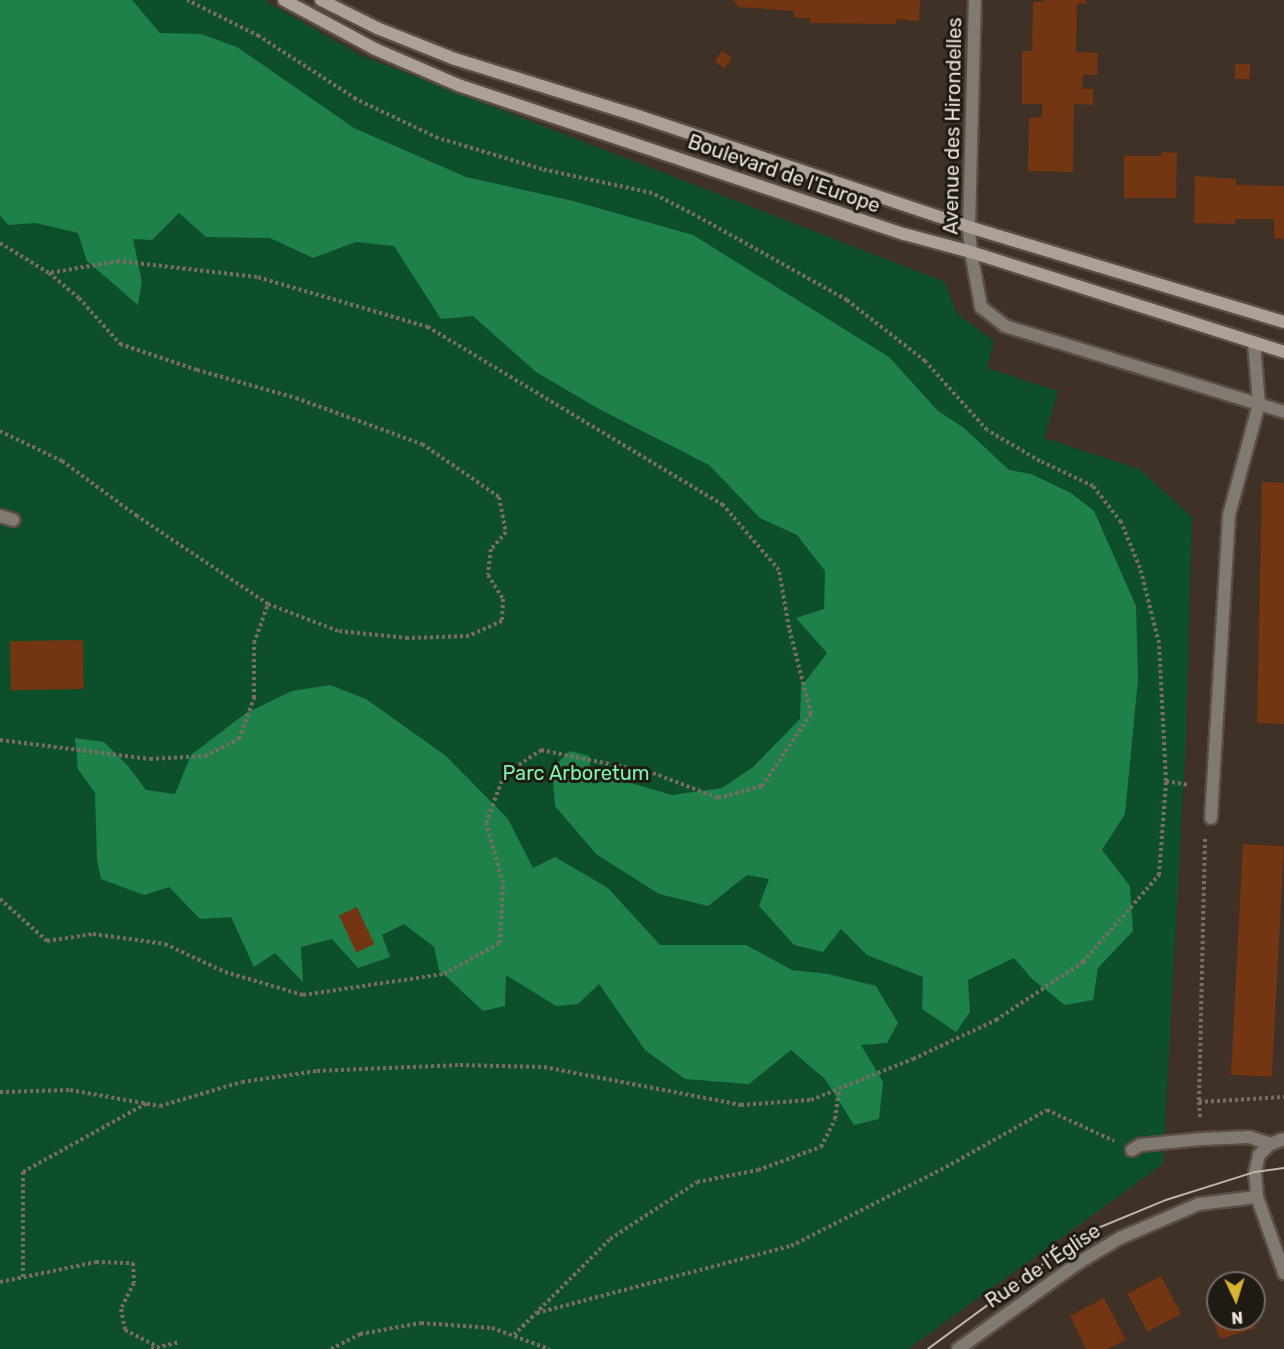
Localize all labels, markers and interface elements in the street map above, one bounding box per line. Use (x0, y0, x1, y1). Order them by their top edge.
street label: Avenue des Hirondelles (939, 17, 967, 235)
street label: Boulevard de l'Europe (685, 130, 883, 218)
park label: Parc Arboretum (502, 761, 650, 785)
street label: Rue de l'Église (981, 1219, 1105, 1313)
north arrow (1206, 1271, 1266, 1331)
text: N (1231, 1308, 1244, 1327)

